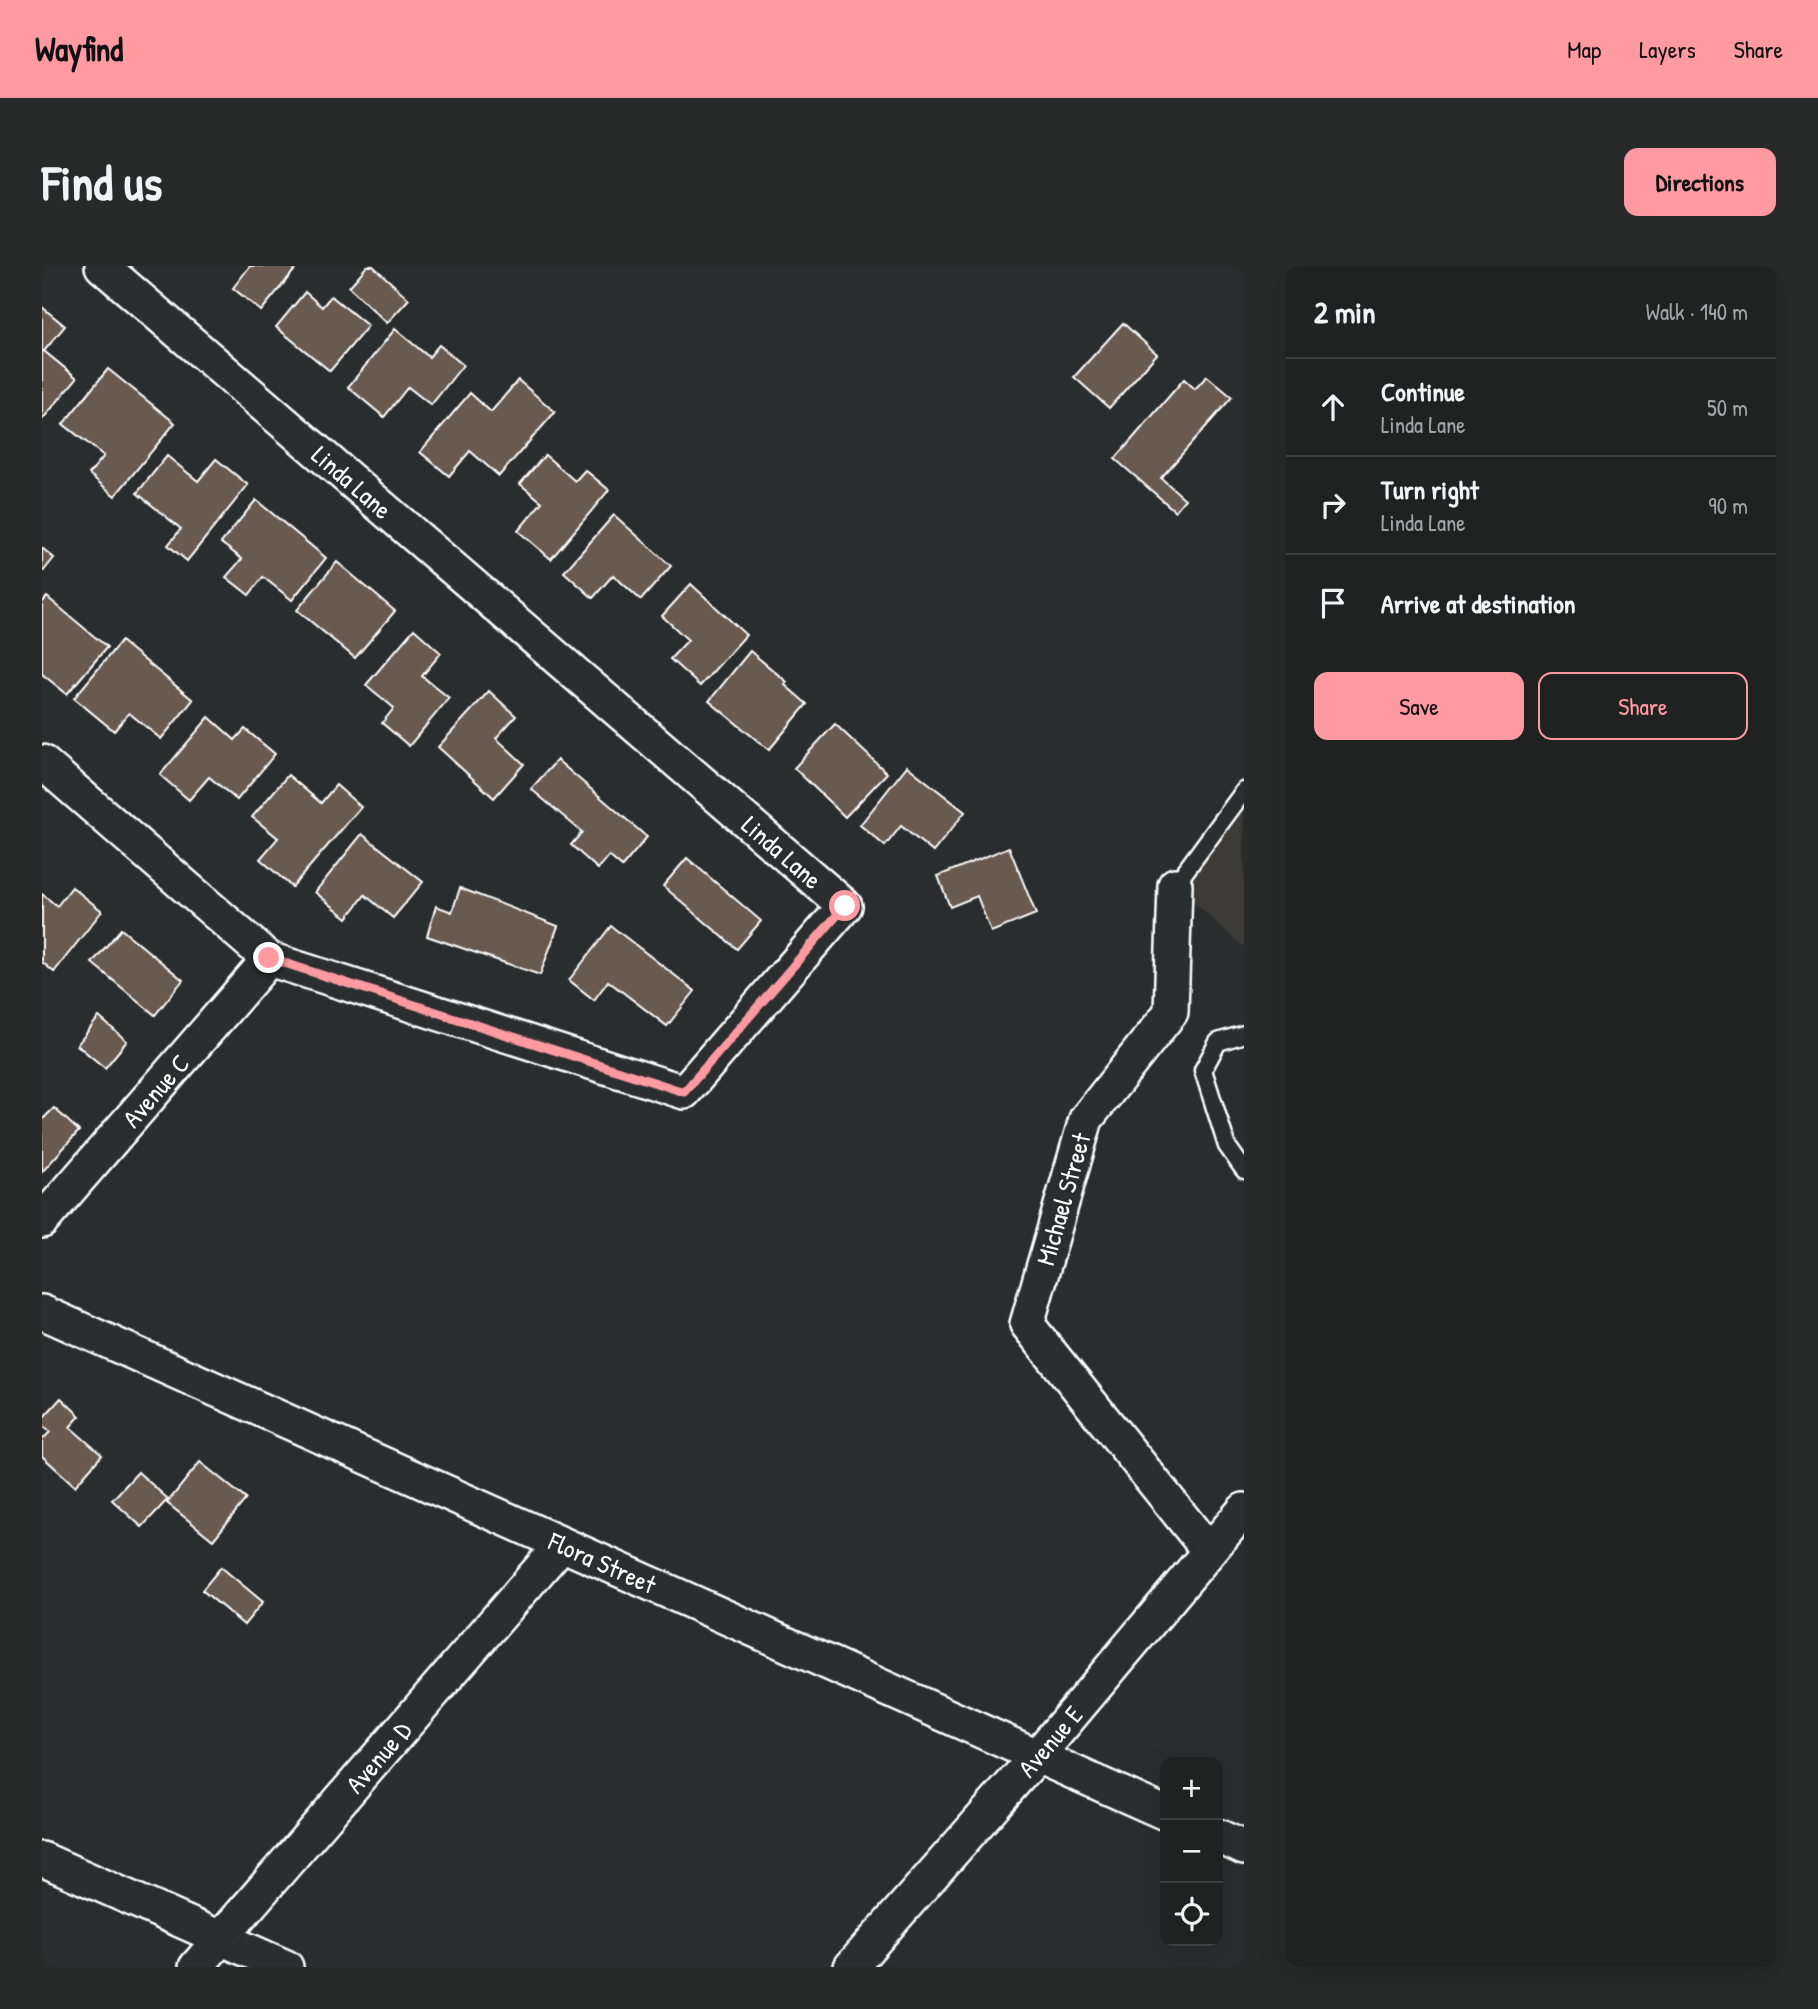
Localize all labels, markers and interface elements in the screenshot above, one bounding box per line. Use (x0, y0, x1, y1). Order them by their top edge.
text: Wayfind (35, 27, 123, 71)
text: Map (1567, 33, 1601, 65)
text: Layers (1639, 33, 1696, 65)
text: Share (1734, 33, 1783, 65)
button: Directions (1624, 148, 1776, 216)
text: Find us (42, 149, 162, 215)
text: 2 min (1314, 292, 1376, 332)
text: Walk · 140 m (1646, 296, 1748, 327)
text: Continue (1381, 374, 1465, 409)
icon: ahead (1314, 388, 1352, 426)
text: 50 m (1707, 392, 1748, 423)
text: Linda Lane (1381, 409, 1466, 440)
street label: Linda Lane (304, 437, 400, 527)
text: Turn right (1381, 472, 1479, 507)
icon: right (1314, 486, 1352, 524)
text: 90 m (1708, 490, 1748, 521)
text: Linda Lane (1381, 507, 1466, 538)
icon: arrive (1314, 584, 1352, 622)
text: Arrive at destination (1381, 586, 1576, 621)
button: Save (1314, 672, 1524, 740)
button: Share (1538, 672, 1748, 740)
street label: Linda Lane (734, 807, 830, 897)
route start (829, 890, 860, 921)
route end (253, 942, 284, 973)
street label: Avenue C (114, 1046, 197, 1134)
street label: Michael Street (1027, 1128, 1099, 1269)
street label: Flora Street (543, 1523, 663, 1602)
street label: Avenue E (1009, 1697, 1090, 1784)
street label: Avenue D (337, 1713, 419, 1800)
map controls (1160, 1757, 1223, 1946)
button: + (1160, 1757, 1223, 1820)
button: − (1160, 1820, 1223, 1883)
button: locate (1160, 1883, 1223, 1946)

